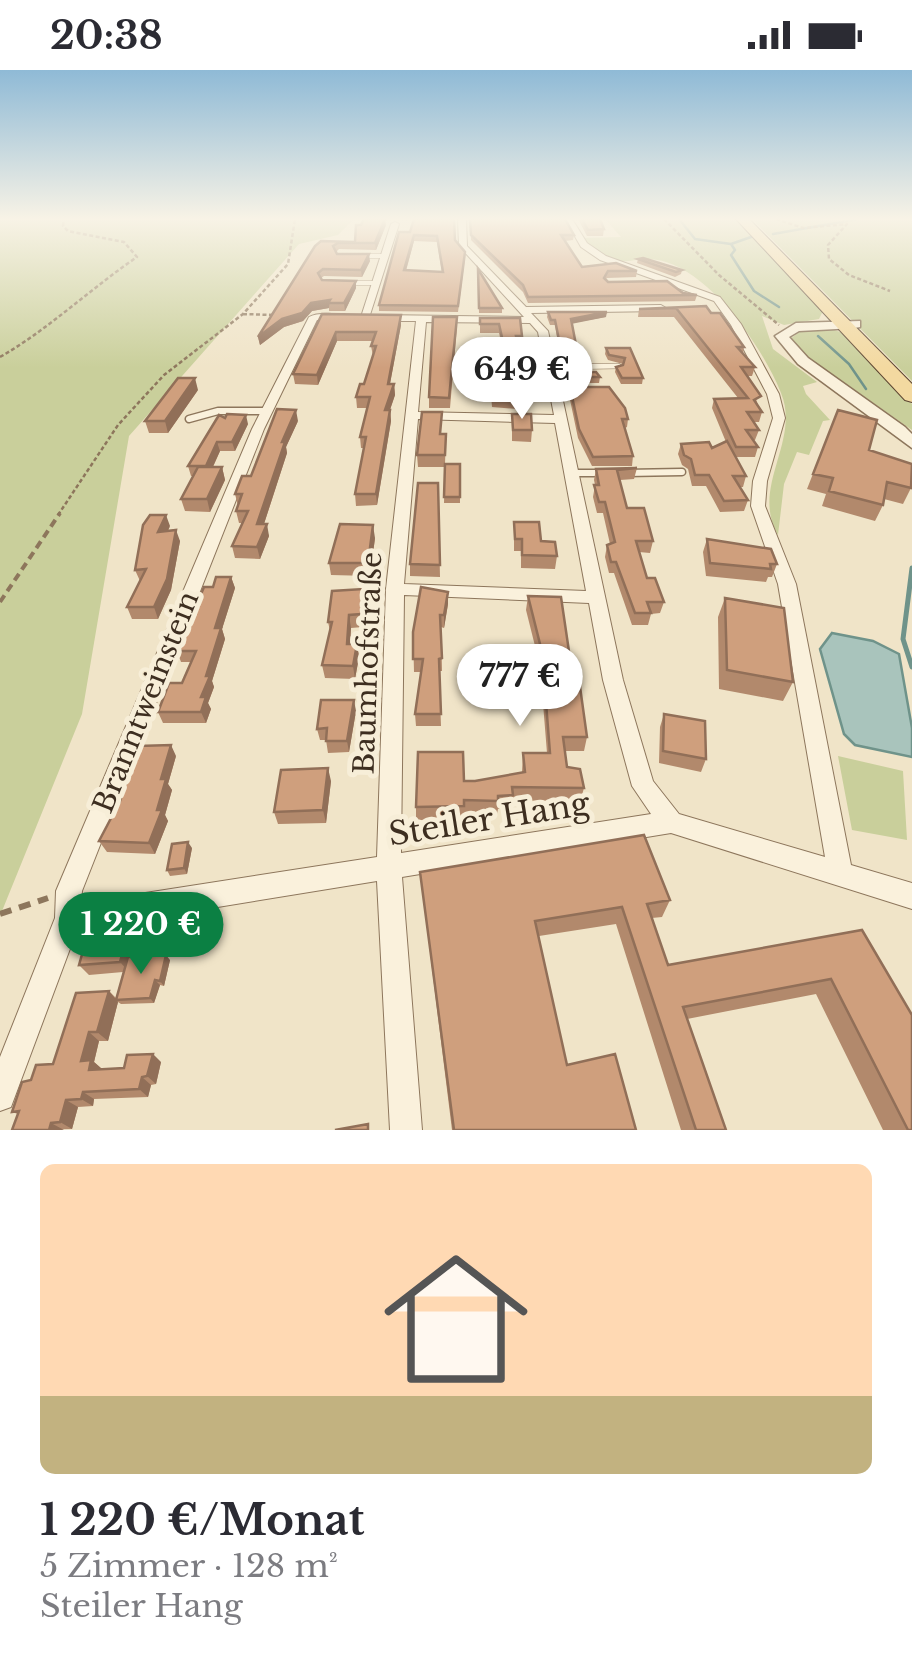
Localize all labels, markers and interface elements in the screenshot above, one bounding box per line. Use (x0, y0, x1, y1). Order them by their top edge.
text: 20:38 (50, 12, 163, 59)
pin: 649 € (452, 337, 592, 422)
text: 649 € (473, 349, 571, 389)
street label: Baumhofstraße (347, 551, 389, 775)
street label: Branntweinstein (86, 586, 206, 818)
pin: 777 € (450, 644, 590, 729)
text: 777 € (479, 656, 561, 696)
street label: Steiler Hang (386, 783, 593, 855)
pin: 1 220 € (49, 892, 233, 977)
text: 1 220 € (80, 904, 202, 944)
icon: home (366, 1229, 546, 1409)
text: 1 220 €/Monat (40, 1494, 365, 1546)
text: 5 Zimmer · 128 m² (40, 1546, 338, 1586)
text: Steiler Hang (40, 1586, 243, 1626)

